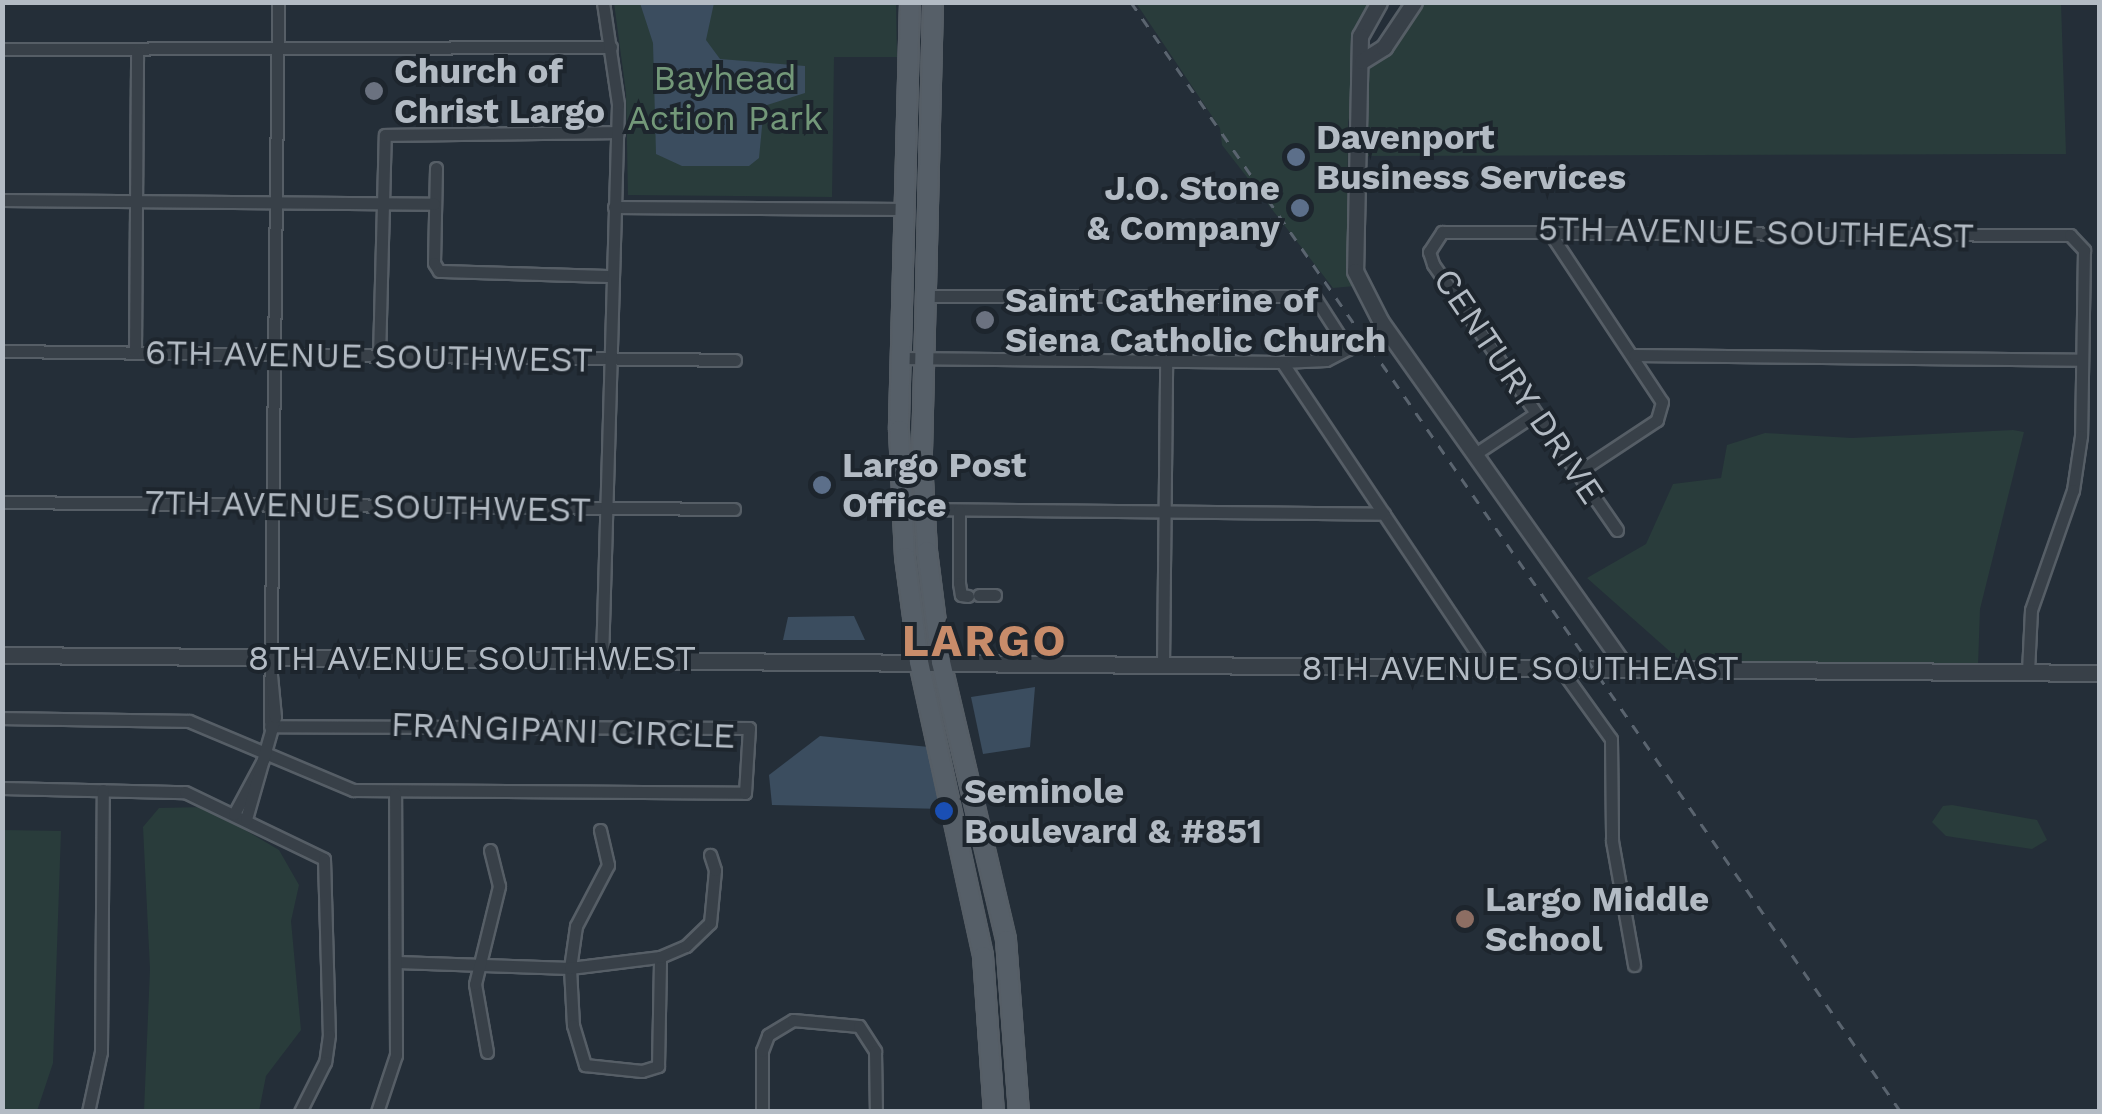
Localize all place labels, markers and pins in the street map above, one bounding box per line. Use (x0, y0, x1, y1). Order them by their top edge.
place label: Church of Christ Largo (394, 50, 605, 132)
marker: Church of Christ Largo (363, 80, 385, 102)
place label: Davenport Business Services (1316, 116, 1626, 198)
marker: Davenport Business Services (1285, 146, 1307, 168)
place label: J.O. Stone & Company (1087, 167, 1280, 249)
marker: J.O. Stone & Company (1289, 197, 1311, 219)
place label: Saint Catherine of Siena Catholic Church (1005, 279, 1387, 361)
marker: Saint Catherine of Siena Catholic Church (974, 309, 996, 331)
place label: Largo Post Office (842, 444, 1026, 526)
marker: Largo Post Office (811, 474, 833, 496)
place label: Seminole Boulevard & #851 (964, 770, 1262, 852)
marker: Seminole Boulevard & #851 (933, 800, 955, 822)
place label: Largo Middle School (1485, 878, 1709, 960)
marker: Largo Middle School (1454, 908, 1476, 930)

